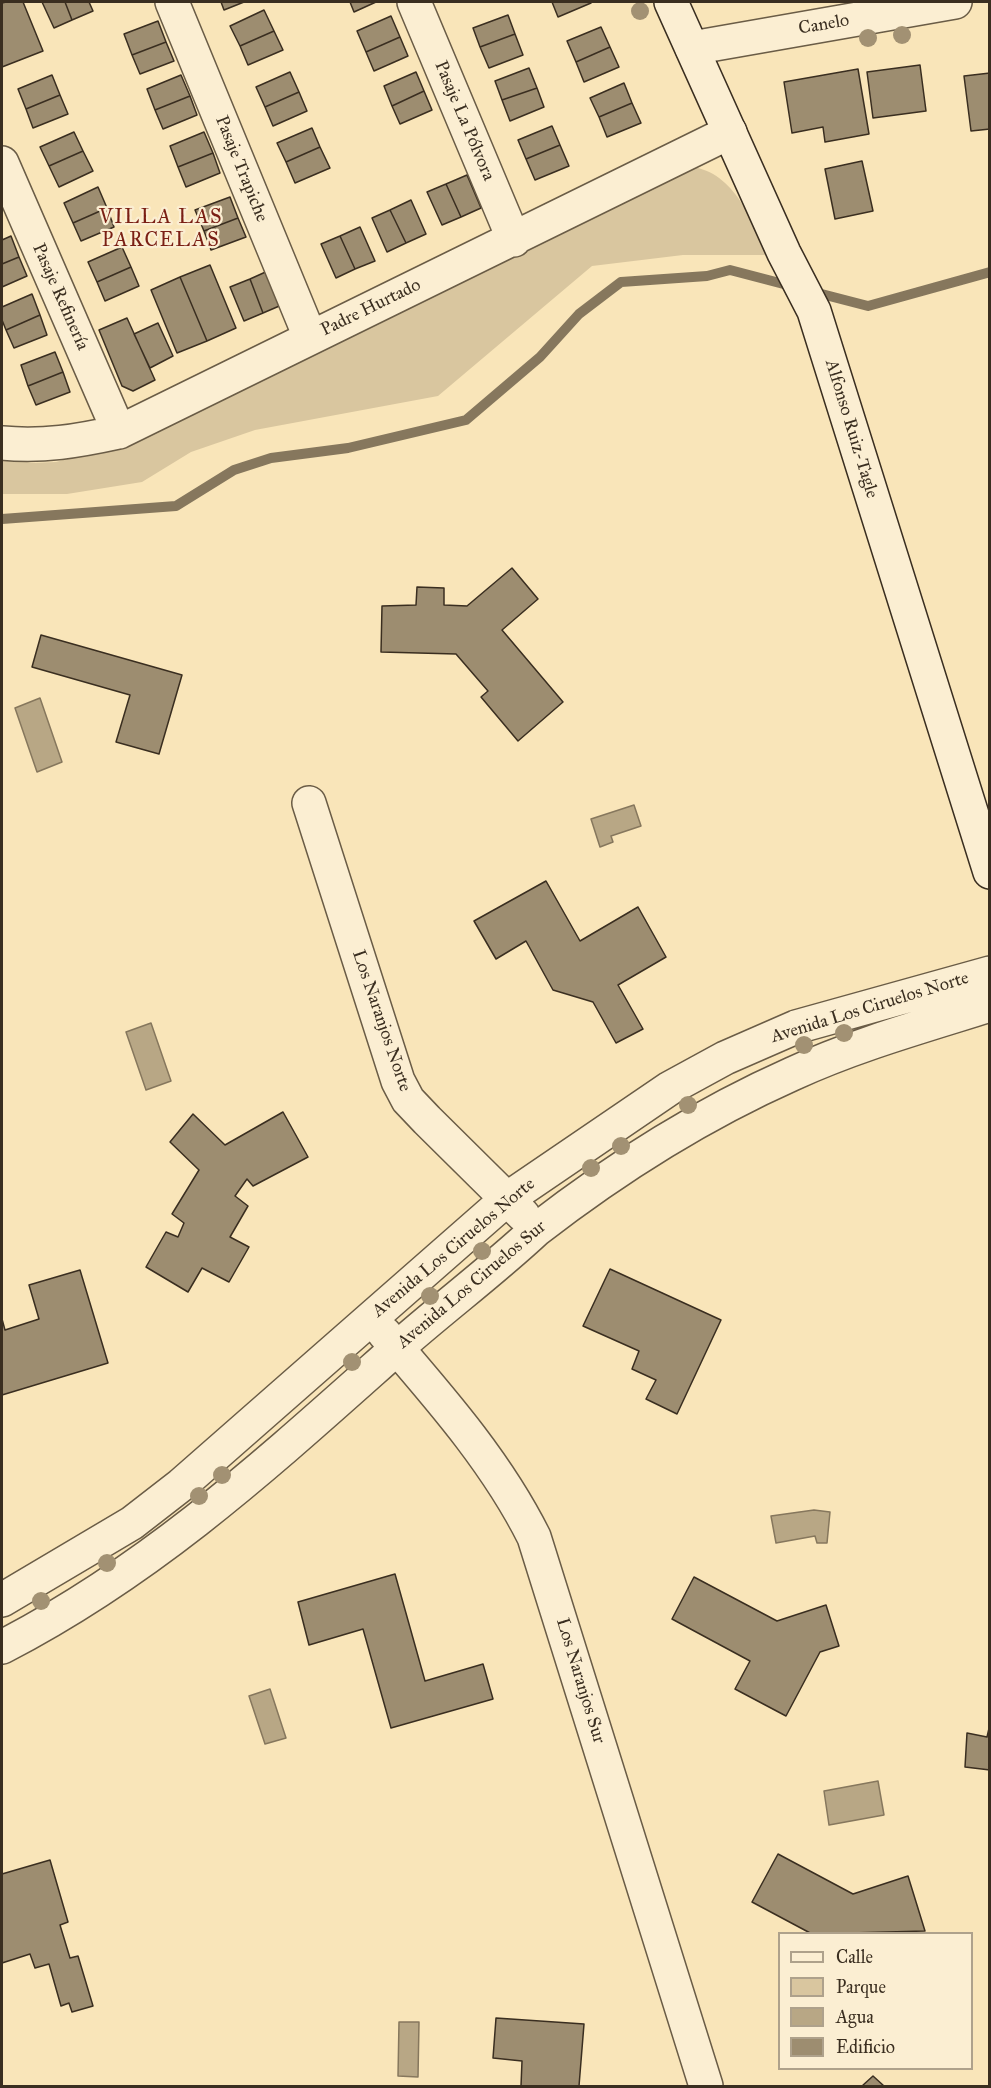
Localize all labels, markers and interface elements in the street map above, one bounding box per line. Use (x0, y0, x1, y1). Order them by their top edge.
street label: Canelo (797, 10, 851, 40)
street label: Pasaje La Pólvora (429, 58, 499, 184)
street label: Pasaje Trapiche (210, 113, 272, 225)
district label: VILLA LAS PARCELAS (99, 206, 223, 253)
street label: Pasaje Refinería (27, 240, 93, 354)
street label: Padre Hurtado (317, 274, 425, 342)
street label: Alfonso Ruiz-Tagle (820, 357, 882, 501)
street label: Los Naranjos Norte (347, 947, 415, 1095)
street label: Avenida Los Ciruelos Norte (768, 968, 972, 1048)
street label: Avenida Los Ciruelos Norte (368, 1174, 540, 1322)
street label: Avenida Los Ciruelos Sur (393, 1216, 551, 1354)
street label: Los Naranjos Sur (551, 1616, 609, 1746)
legend (778, 1932, 973, 2070)
text: Calle (836, 1946, 873, 1968)
text: Parque (836, 1976, 886, 1998)
text: Agua (836, 2006, 874, 2028)
text: Edificio (836, 2036, 895, 2058)

